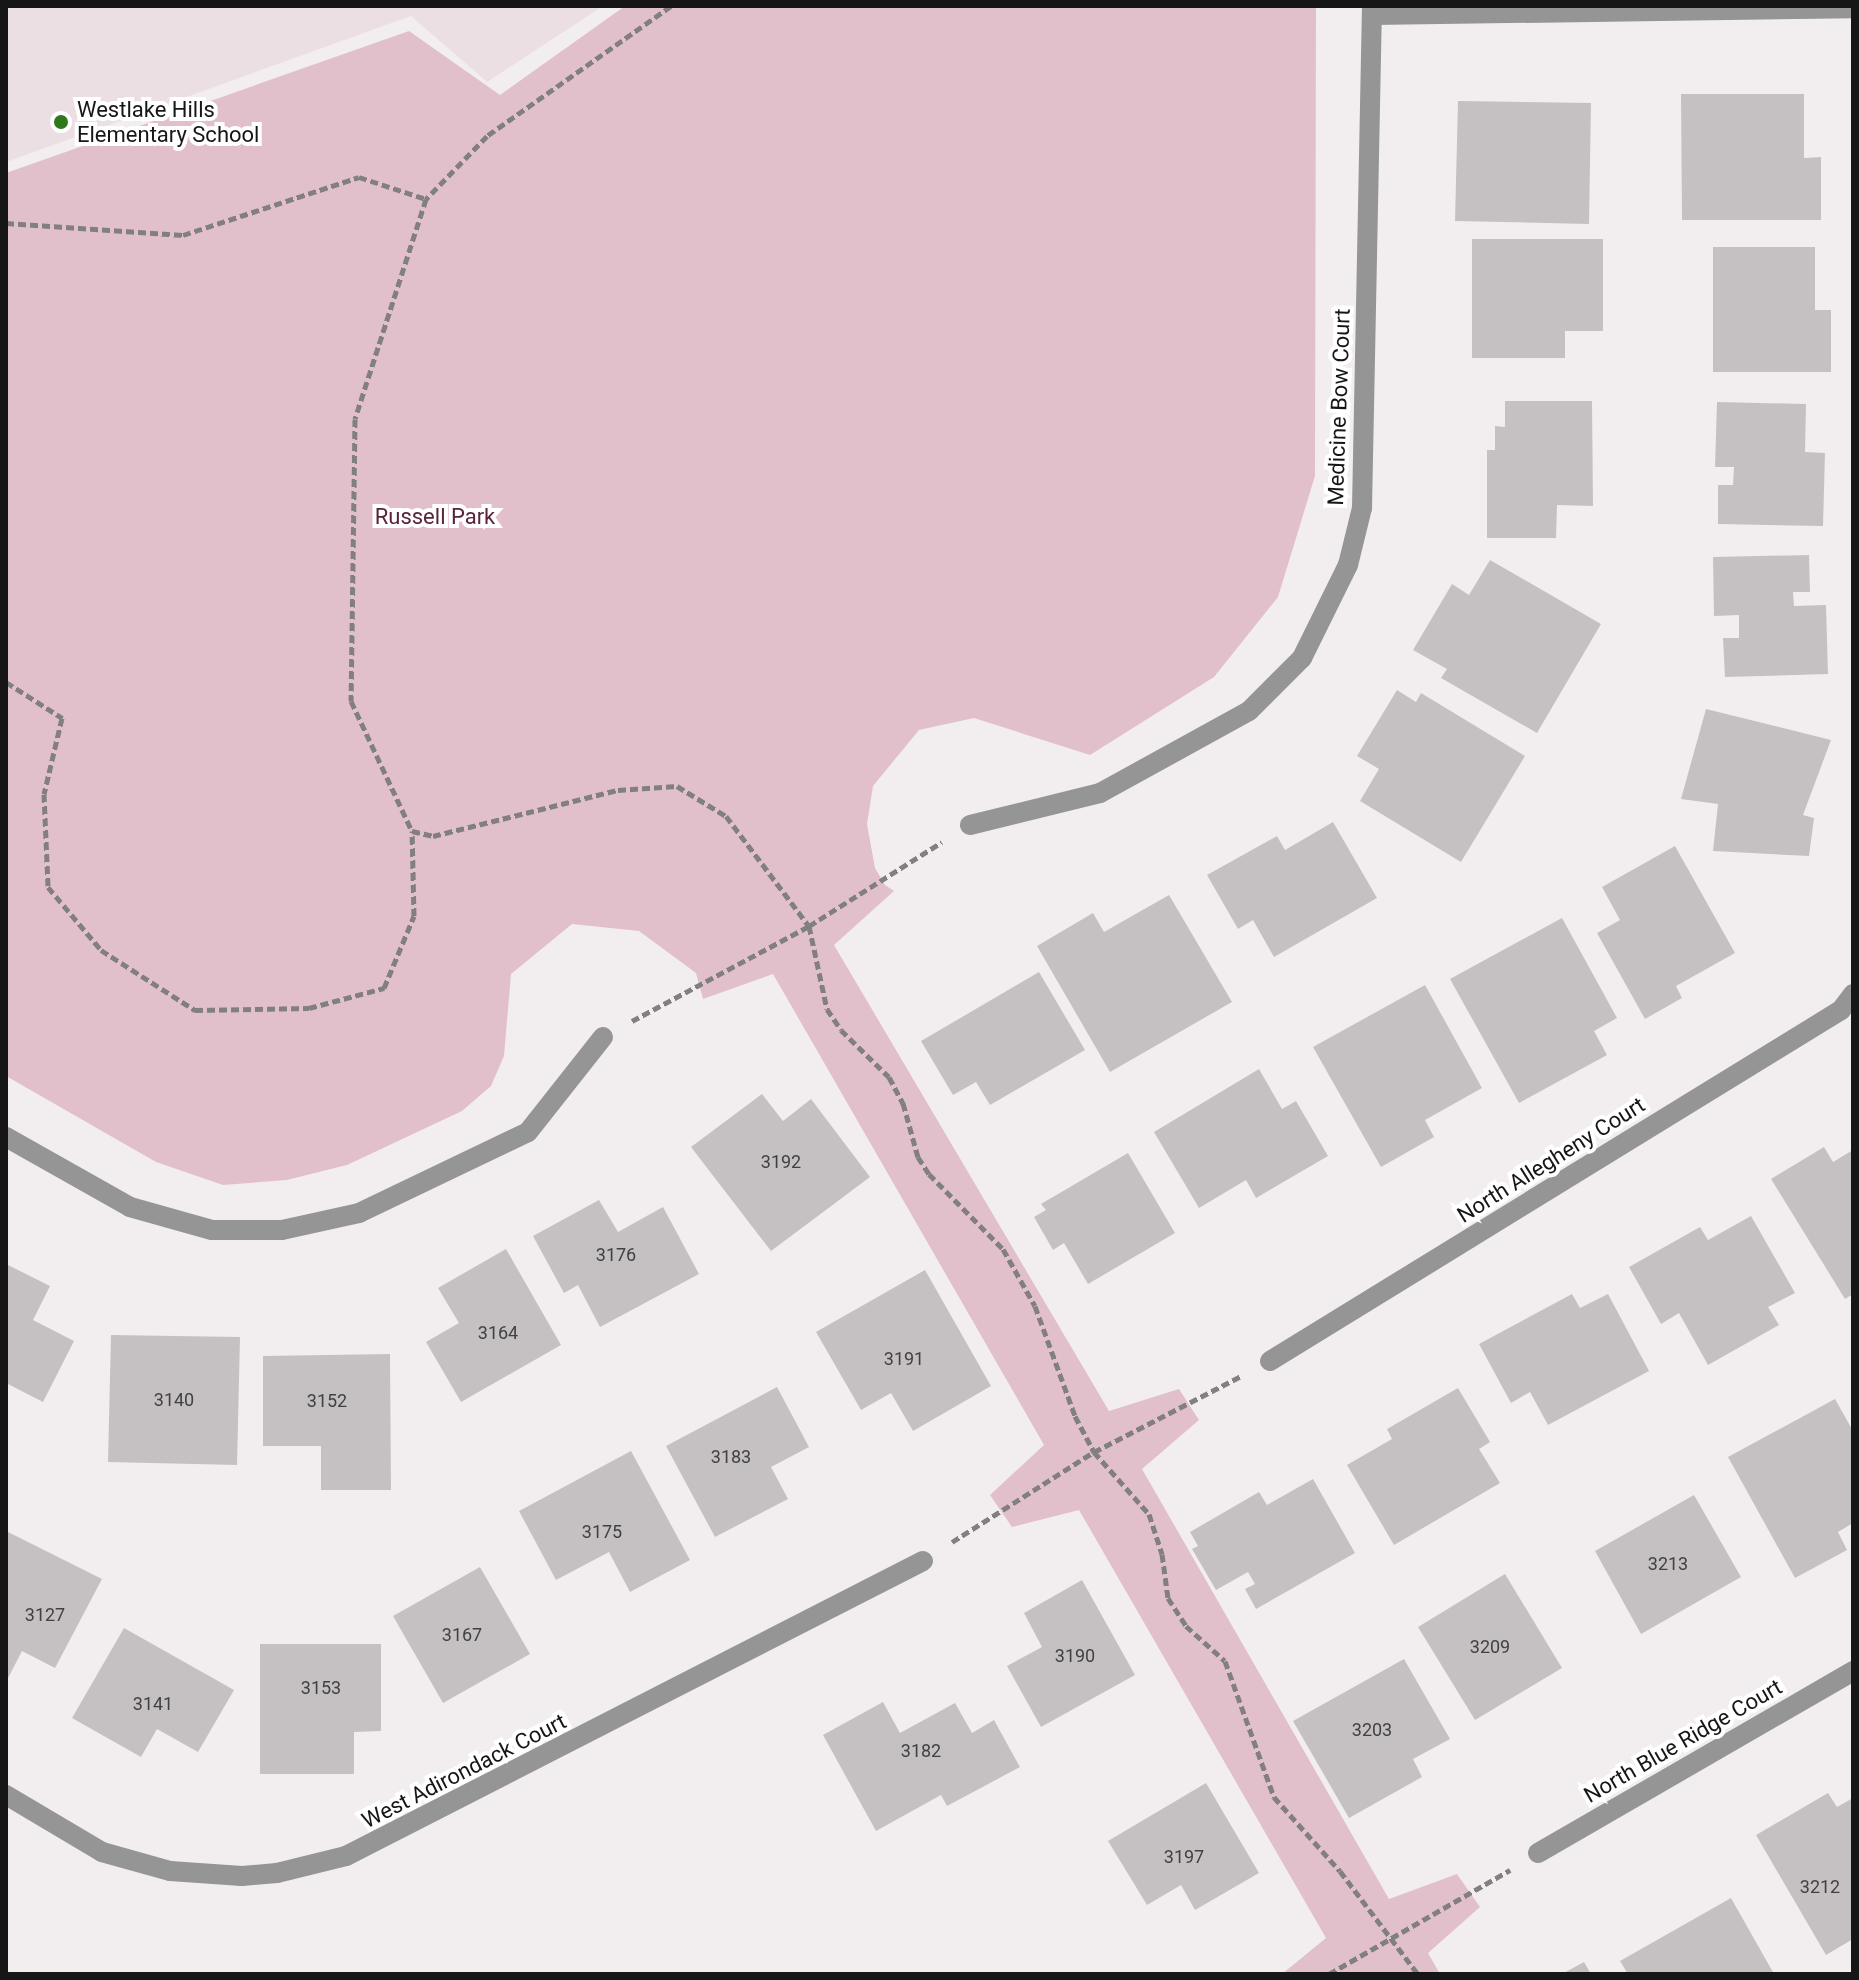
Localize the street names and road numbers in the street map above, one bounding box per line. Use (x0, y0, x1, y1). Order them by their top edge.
street label: Medicine Bow Court (1322, 308, 1356, 506)
street label: North Allegheny Court (1452, 1092, 1650, 1228)
street label: North Blue Ridge Court (1579, 1673, 1787, 1809)
street label: West Adirondack Court (358, 1708, 570, 1834)

